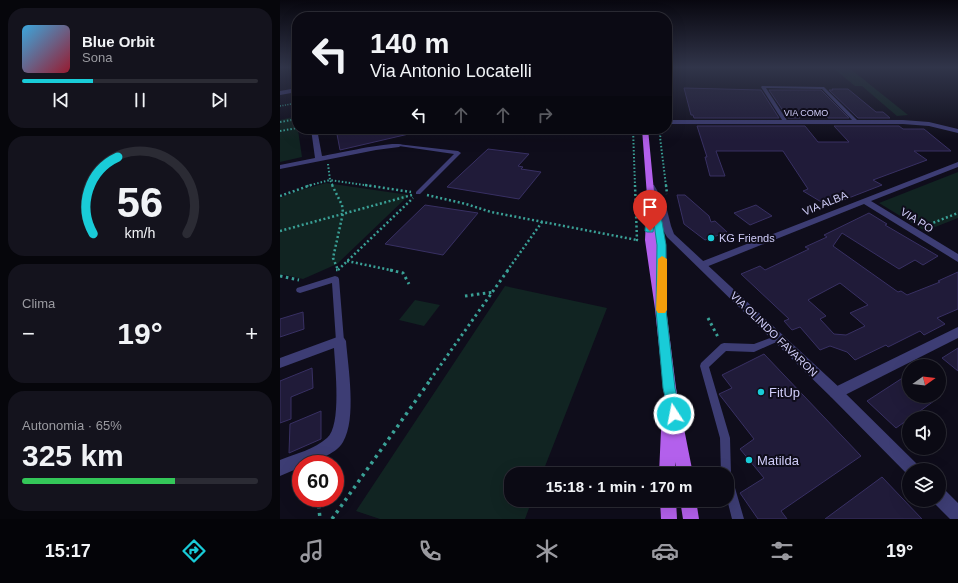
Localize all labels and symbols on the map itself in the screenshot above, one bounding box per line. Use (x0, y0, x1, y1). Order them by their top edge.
street label: VIA COMO (784, 108, 828, 118)
street label: VIA ALBA (801, 188, 850, 217)
pin (633, 190, 667, 231)
street label: VIA PO (899, 205, 936, 235)
place label: KG Friends (719, 232, 775, 244)
marker: KG Friends (706, 233, 716, 243)
street label: VIA OLINDO FAVARON (728, 289, 820, 379)
north arrow (902, 359, 946, 403)
place label: FitUp (769, 385, 800, 400)
marker: FitUp (756, 387, 766, 397)
position arrow (653, 393, 695, 435)
place label: Matilda (757, 453, 800, 468)
speed limit sign: 60 (292, 455, 344, 507)
marker: Matilda (744, 455, 754, 465)

